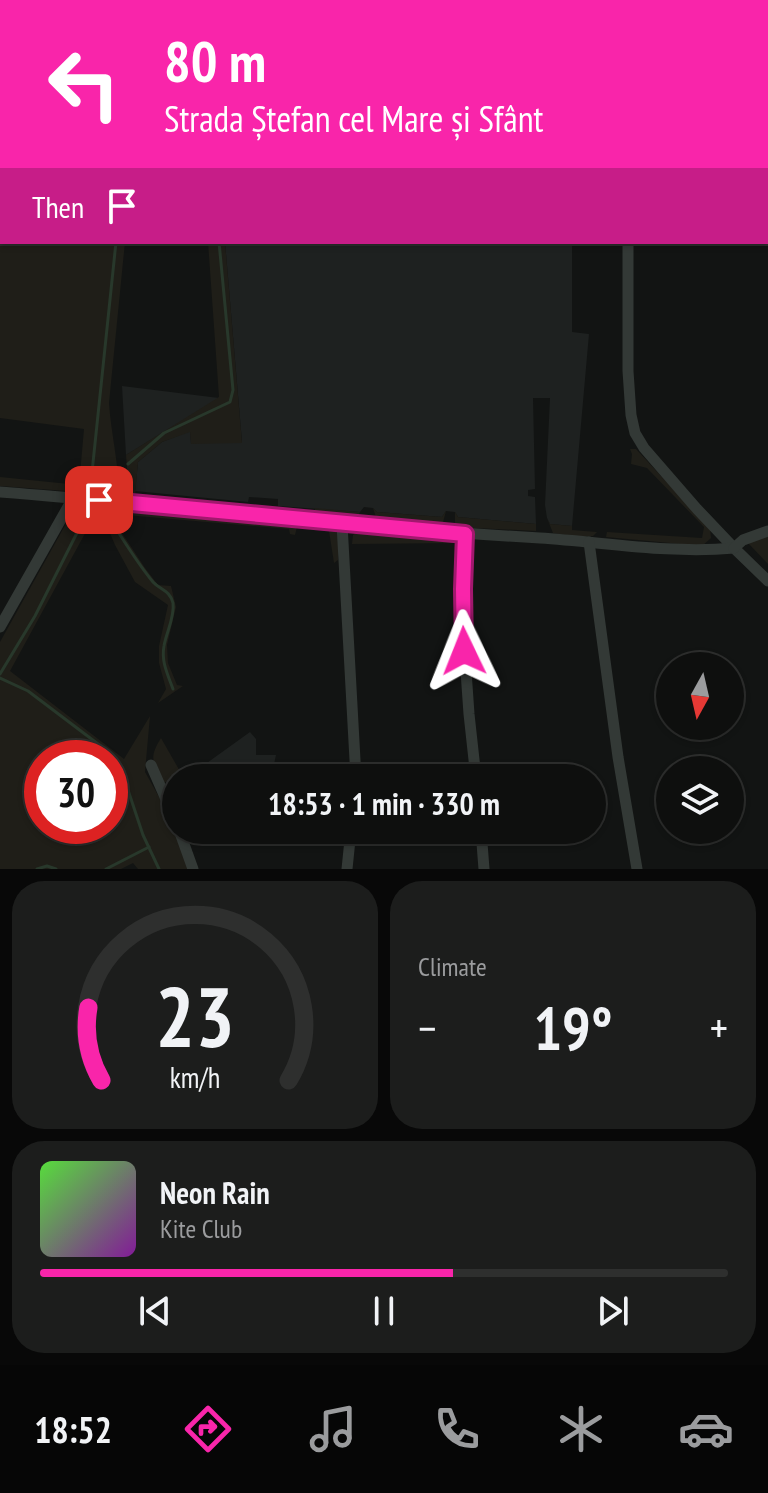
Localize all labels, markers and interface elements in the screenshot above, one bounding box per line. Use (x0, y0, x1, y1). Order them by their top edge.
text: 80 m (164, 25, 266, 97)
icon: left (32, 32, 136, 136)
text: Strada Ștefan cel Mare și Sfânt (164, 95, 543, 142)
icon: arrive (100, 184, 144, 228)
text: Then (32, 187, 84, 226)
pin (65, 466, 133, 534)
icon: arrive (77, 478, 121, 522)
position arrow (422, 609, 506, 693)
north arrow (656, 652, 744, 740)
map controls (656, 652, 744, 844)
speed limit sign: 30 (24, 740, 128, 844)
button: layers (656, 756, 744, 844)
text: 18:53 · 1 min · 330 m (268, 784, 500, 823)
text: Climate (418, 950, 487, 983)
text: 23 (155, 962, 235, 1070)
text: 19° (533, 989, 613, 1067)
text: − (418, 999, 436, 1056)
text: + (710, 999, 728, 1056)
text: km/h (170, 1059, 220, 1096)
text: Neon Rain (160, 1173, 270, 1212)
text: Kite Club (160, 1212, 242, 1245)
icon: previous (133, 1289, 177, 1333)
icon: pause (362, 1289, 406, 1333)
icon: next (591, 1289, 635, 1333)
icon: directions (180, 1401, 236, 1457)
icon: music (305, 1401, 361, 1457)
icon: phone (429, 1401, 485, 1457)
icon: climate (553, 1401, 609, 1457)
icon: car (678, 1401, 734, 1457)
text: 18:52 (34, 1406, 112, 1453)

